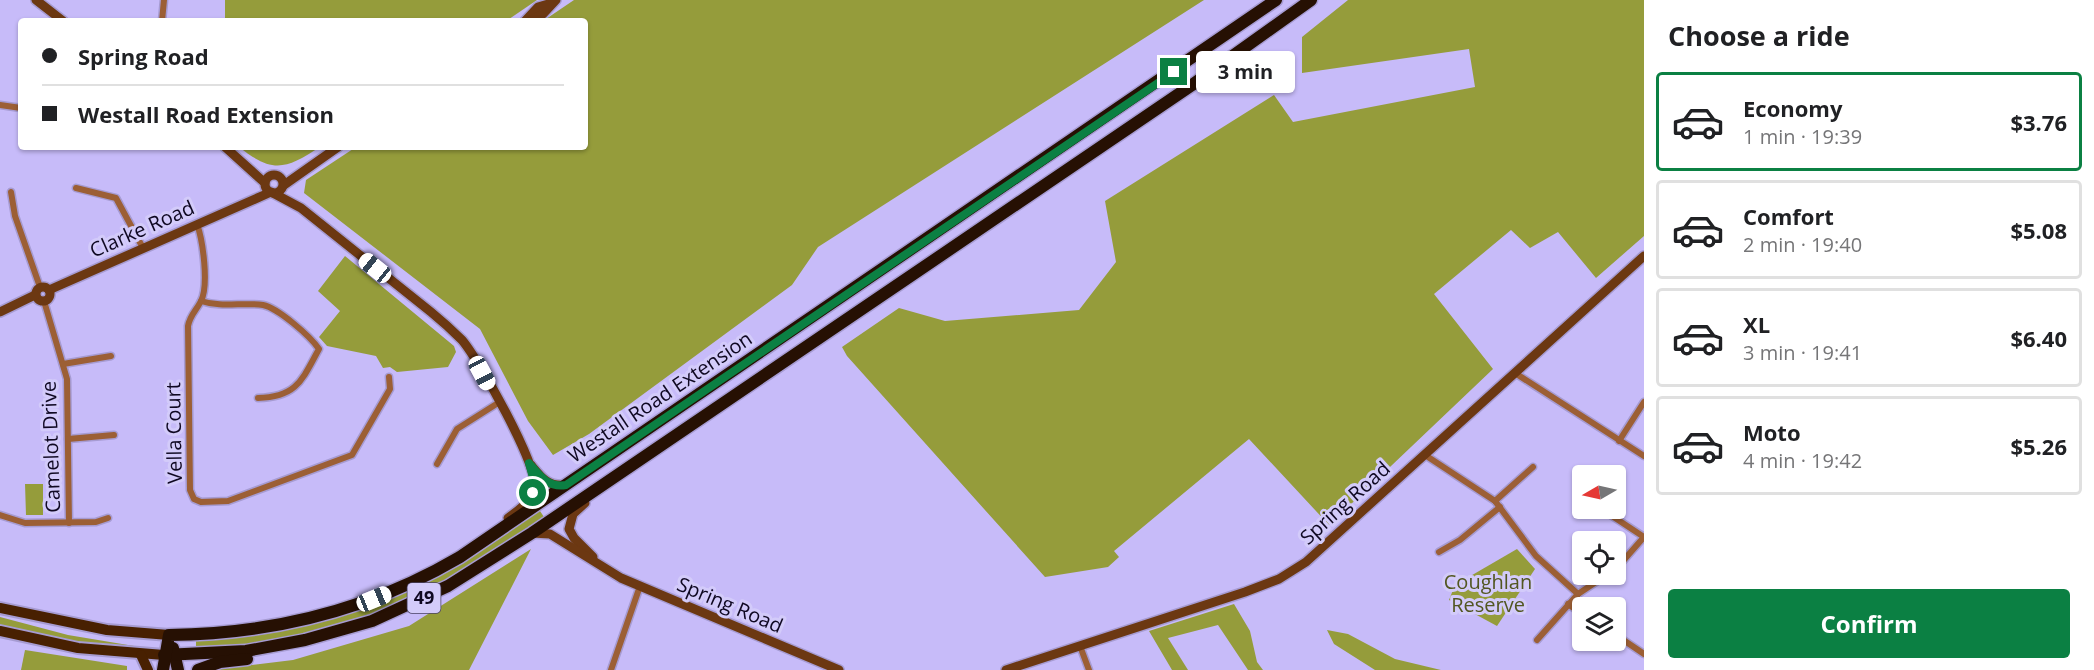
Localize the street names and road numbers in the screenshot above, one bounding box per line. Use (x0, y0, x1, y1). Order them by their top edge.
street label: Clarke Road (85, 194, 198, 264)
street label: Westall Road Extension (562, 325, 757, 468)
street label: Camelot Drive (35, 381, 66, 513)
street label: Vella Court (159, 382, 188, 484)
street label: Spring Road (1294, 455, 1395, 550)
street label: Spring Road (673, 570, 787, 639)
road number: 49 (408, 583, 440, 613)

